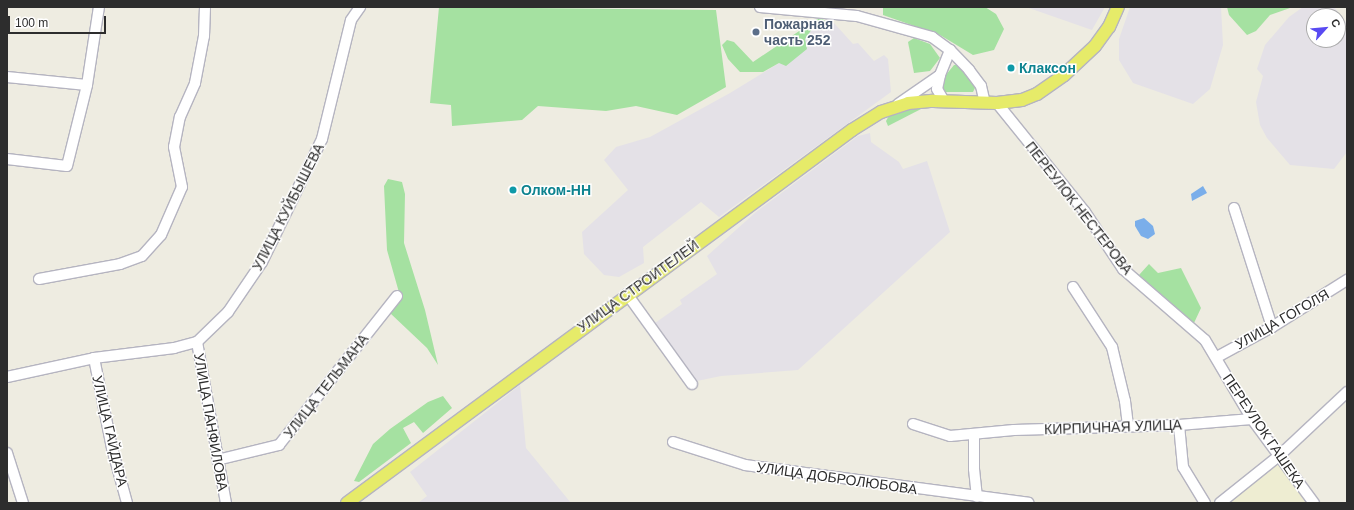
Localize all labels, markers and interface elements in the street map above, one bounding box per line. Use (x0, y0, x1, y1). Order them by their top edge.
scale bar (10, 8, 108, 34)
north arrow (1306, 8, 1346, 48)
text: 100 m (15, 16, 48, 30)
place label: Пожарная часть 252 (764, 16, 833, 48)
text: С (1329, 17, 1343, 29)
marker: Пожарная часть 252 (751, 27, 761, 37)
place label: Клаксон (1019, 60, 1076, 76)
marker: Клаксон (1006, 63, 1016, 73)
street label: ПЕРЕУЛОК НЕСТЕРОВА (1022, 138, 1136, 278)
street label: УЛИЦА КУЙБЫШЕВА (249, 141, 327, 273)
place label: Олком-НН (521, 182, 591, 198)
marker: Олком-НН (508, 185, 518, 195)
street label: УЛИЦА СТРОИТЕЛЕЙ (574, 236, 702, 336)
street label: УЛИЦА ГОГОЛЯ (1232, 285, 1332, 353)
street label: УЛИЦА ТЕЛЬМАНА (280, 331, 372, 441)
street label: УЛИЦА ПАНФИЛОВА (191, 352, 231, 492)
street label: ПЕРЕУЛОК ГАШЕКА (1219, 371, 1309, 491)
street label: УЛИЦА ГАЙДАРА (89, 374, 131, 488)
street label: КИРПИЧНАЯ УЛИЦА (1044, 416, 1182, 438)
street label: УЛИЦА ДОБРОЛЮБОВА (756, 458, 918, 498)

